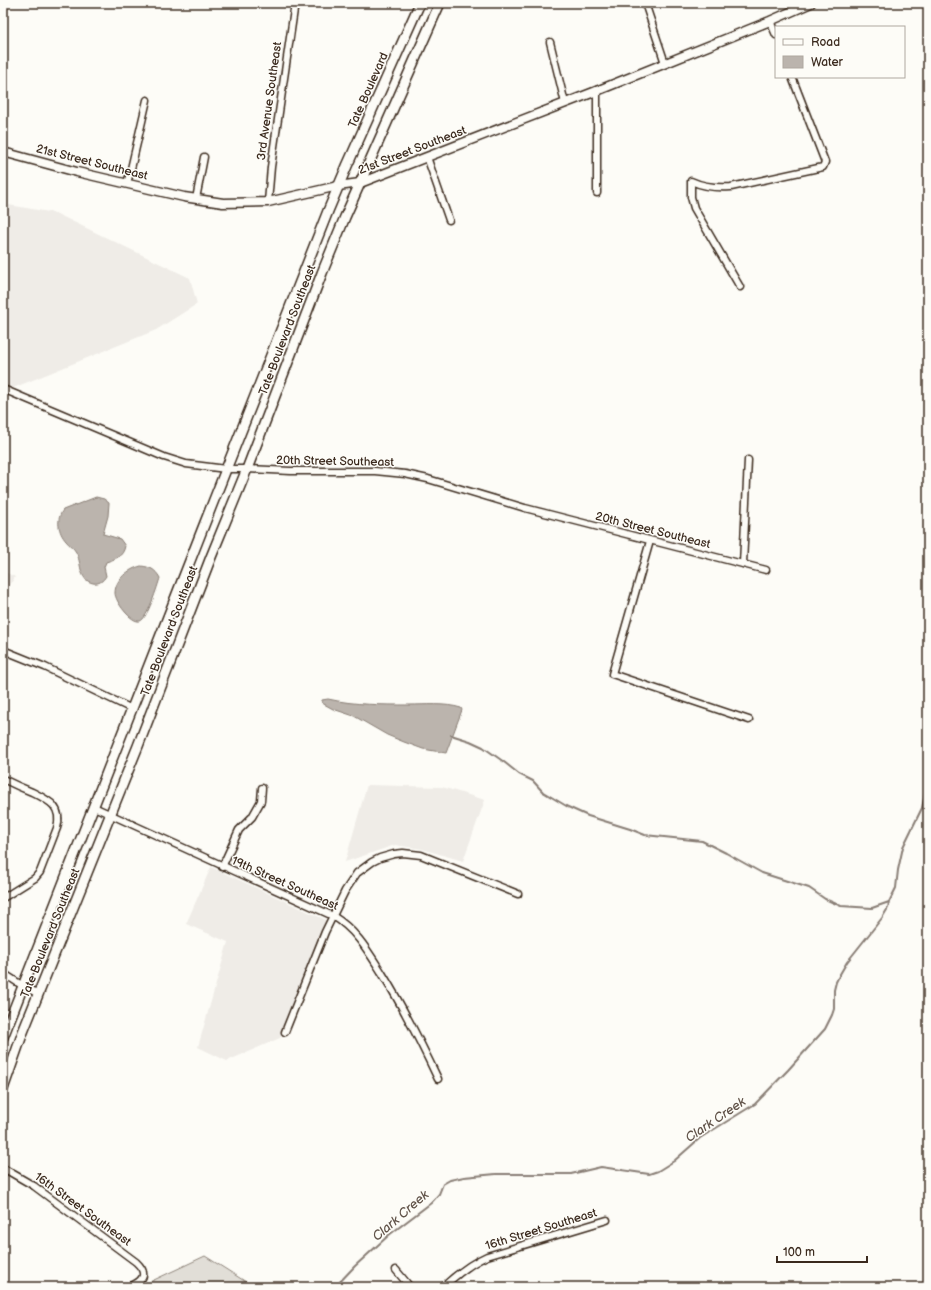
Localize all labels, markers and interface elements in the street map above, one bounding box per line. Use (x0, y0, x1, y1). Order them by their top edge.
legend (775, 26, 905, 78)
text: Road (811, 35, 840, 50)
street label: 3rd Avenue Southeast (254, 41, 285, 161)
street label: Tate Boulevard (345, 50, 392, 130)
text: Water (811, 55, 843, 70)
street label: 21st Street Southeast (356, 123, 469, 178)
street label: 21st Street Southeast (34, 141, 150, 184)
street label: Tate Boulevard Southeast (256, 263, 319, 398)
street label: 20th Street Southeast (276, 453, 394, 470)
street label: 20th Street Southeast (594, 509, 712, 552)
street label: Tate Boulevard Southeast (138, 564, 201, 699)
street label: 19th Street Southeast (229, 853, 341, 914)
street label: Tate Boulevard Southeast (18, 866, 83, 1000)
water label: Clark Creek (682, 1093, 749, 1146)
street label: 16th Street Southeast (31, 1169, 134, 1250)
water label: Clark Creek (369, 1187, 433, 1245)
street label: 16th Street Southeast (484, 1205, 599, 1254)
scale bar (777, 1238, 867, 1264)
text: 100 m (783, 1245, 815, 1260)

